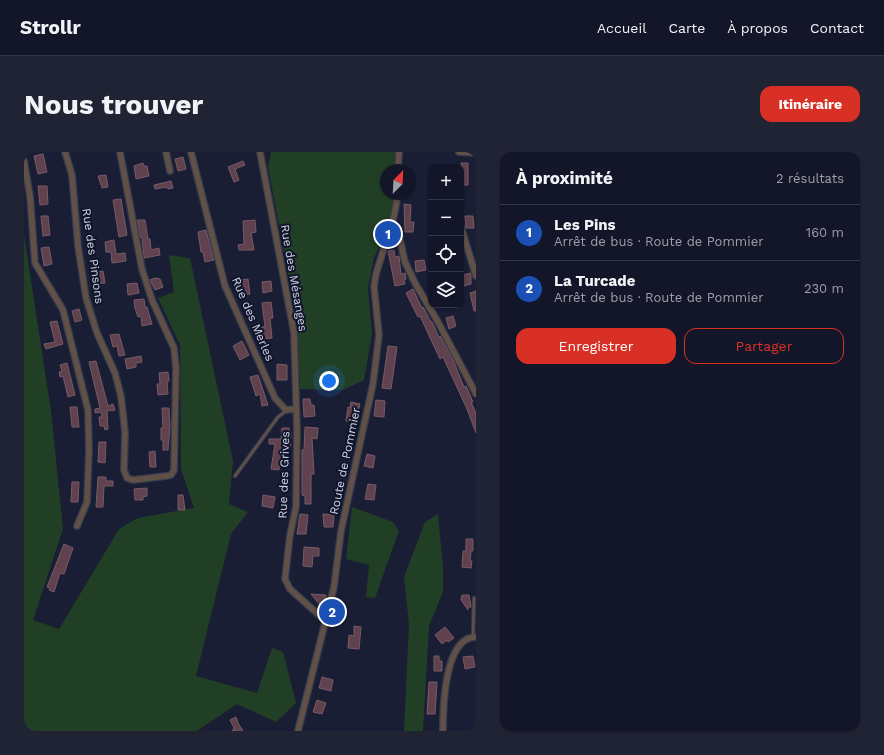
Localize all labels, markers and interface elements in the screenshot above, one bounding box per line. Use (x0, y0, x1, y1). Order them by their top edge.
text: Strollr (20, 16, 81, 39)
text: Accueil (597, 20, 646, 36)
text: Carte (668, 20, 705, 36)
text: À propos (727, 20, 788, 36)
text: Contact (810, 20, 864, 36)
button: Itinéraire (760, 86, 860, 122)
text: Nous trouver (24, 88, 203, 121)
north arrow (380, 164, 416, 200)
map controls (428, 164, 464, 308)
button: + (428, 164, 464, 200)
text: À proximité (516, 168, 613, 188)
text: 2 résultats (776, 171, 844, 186)
button: − (428, 200, 464, 236)
street label: Rue des Pinsons (79, 207, 107, 305)
text: Les Pins (554, 216, 616, 234)
pin: 1 (375, 219, 401, 249)
street label: Rue des Mésanges (278, 223, 310, 333)
text: 1 (526, 225, 532, 240)
text: 160 m (806, 225, 844, 240)
text: Arrêt de bus · Route de Pommier (554, 234, 763, 249)
button: locate (428, 236, 464, 272)
button: layers (428, 272, 464, 308)
text: La Turcade (554, 272, 635, 290)
street label: Rue des Merles (229, 275, 277, 363)
text: 2 (525, 281, 533, 296)
text: 230 m (804, 281, 844, 296)
text: Arrêt de bus · Route de Pommier (554, 290, 763, 305)
button: Enregistrer (516, 328, 676, 364)
button: Partager (684, 328, 844, 364)
your location (319, 371, 339, 391)
street label: Route de Pommier (327, 406, 363, 516)
street label: Rue des Grives (275, 431, 293, 519)
pin: 2 (319, 597, 345, 627)

